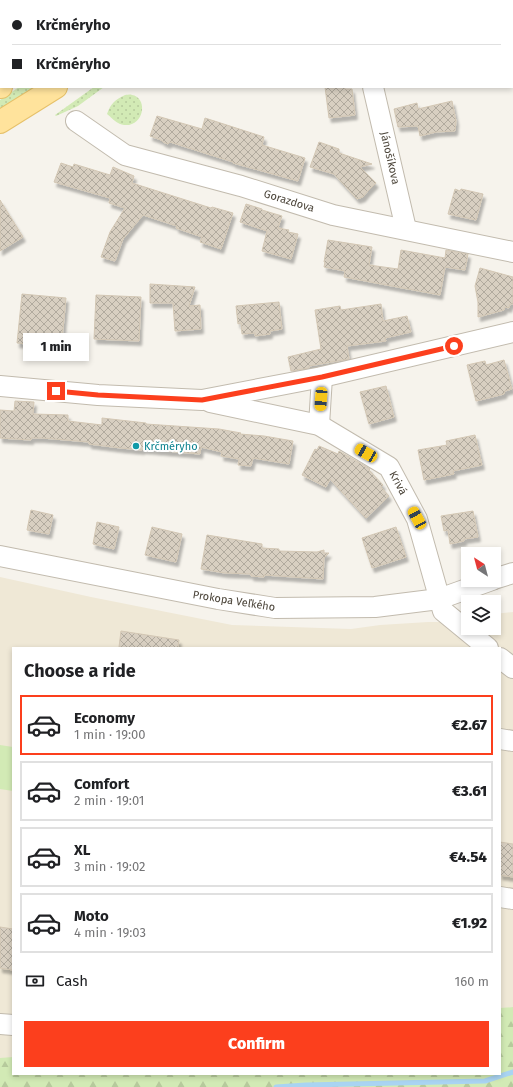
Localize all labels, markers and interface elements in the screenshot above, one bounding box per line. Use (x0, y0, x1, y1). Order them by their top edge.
text: Krčméryho (36, 16, 110, 34)
text: Krčméryho (36, 55, 110, 73)
street label: Jánošíkova (378, 130, 402, 186)
street label: Gorazdova (262, 187, 316, 215)
callout: 1 min (23, 333, 89, 361)
route start (445, 337, 463, 355)
text: 1 min (40, 339, 72, 354)
route end (47, 382, 65, 400)
car (314, 387, 328, 411)
place label: Krčméryho (144, 440, 198, 453)
marker: Krčméryho (131, 441, 141, 451)
car (353, 442, 379, 464)
street label: Krivá (386, 469, 410, 497)
car (406, 505, 428, 531)
north arrow (461, 547, 501, 587)
map controls (461, 547, 501, 635)
street label: Prokopa Veľkého (192, 588, 276, 614)
button: layers (461, 595, 501, 635)
text: Choose a ride (24, 660, 136, 682)
icon: car (26, 707, 62, 743)
text: Economy (74, 709, 135, 727)
text: €2.67 (452, 716, 487, 734)
text: 1 min · 19:00 (74, 727, 146, 742)
icon: car (26, 773, 62, 809)
text: Comfort (74, 775, 130, 793)
text: €3.61 (452, 782, 487, 800)
text: 2 min · 19:01 (74, 793, 144, 808)
icon: car (26, 839, 62, 875)
text: XL (74, 841, 90, 859)
text: €4.54 (449, 848, 487, 866)
text: 3 min · 19:02 (74, 859, 145, 874)
icon: car (26, 905, 62, 941)
text: Moto (74, 907, 109, 925)
text: €1.92 (452, 914, 487, 932)
text: 4 min · 19:03 (74, 925, 146, 940)
icon: cash (24, 970, 46, 992)
text: Cash (56, 972, 88, 990)
text: 160 m (455, 974, 489, 989)
button: Confirm (24, 1021, 489, 1067)

